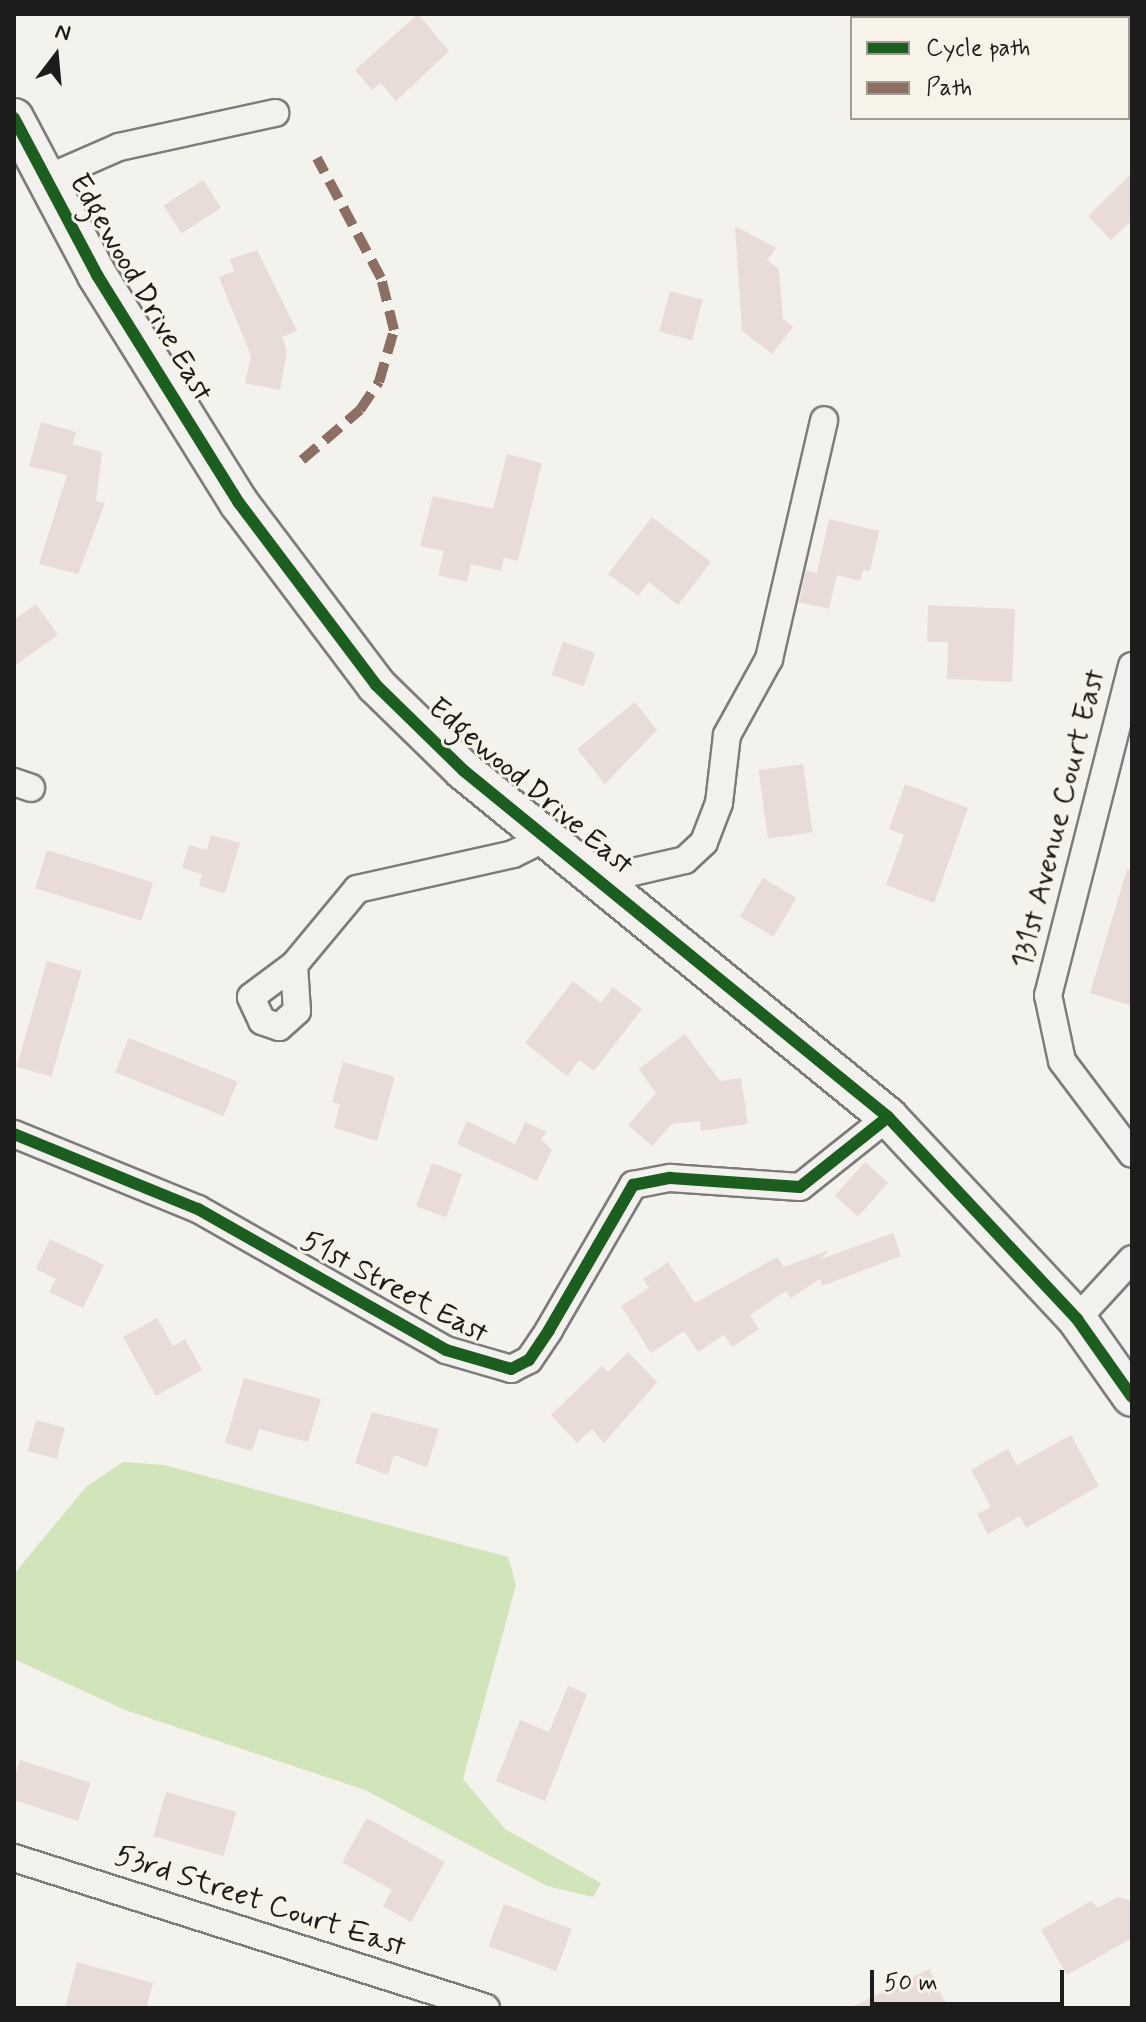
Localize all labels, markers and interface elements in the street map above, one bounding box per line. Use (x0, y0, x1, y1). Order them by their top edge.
north arrow (16, 16, 96, 96)
legend (850, 16, 1130, 120)
text: N (52, 17, 74, 48)
text: Cycle path (926, 33, 1031, 64)
text: Path (926, 73, 972, 104)
street label: Edgewood Drive East (61, 169, 219, 407)
street label: 131st Avenue Court East (1005, 668, 1113, 970)
street label: Edgewood Drive East (421, 691, 639, 883)
street label: 51st Street East (294, 1224, 494, 1352)
street label: 53rd Street Court East (115, 1840, 405, 1964)
scale bar (874, 1954, 1068, 2004)
text: 50 m (884, 1968, 938, 1999)

